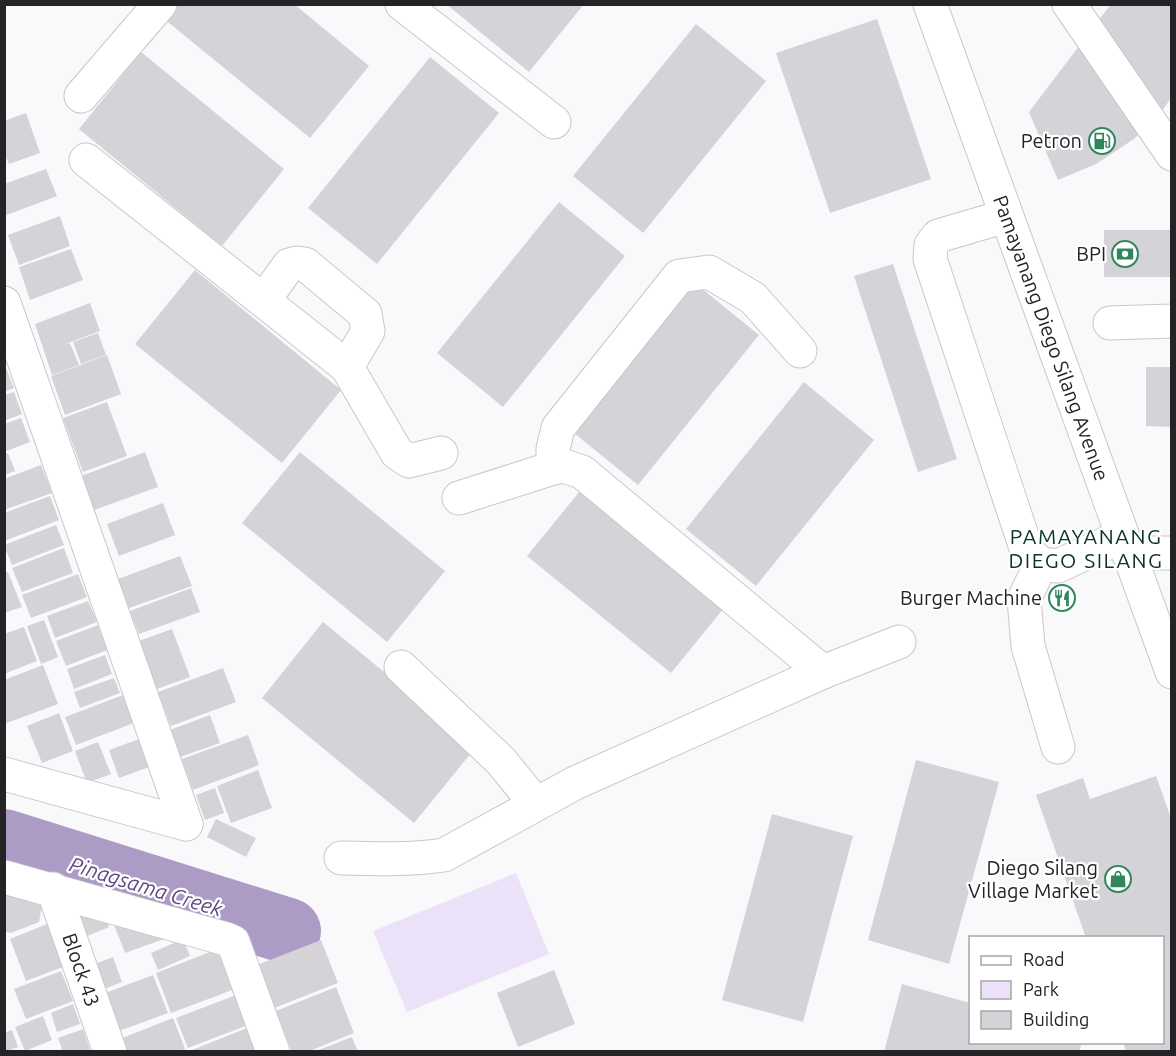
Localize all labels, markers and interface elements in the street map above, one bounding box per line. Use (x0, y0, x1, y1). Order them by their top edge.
fuel station icon: Petron (1087, 126, 1117, 156)
place label: Petron (1021, 129, 1082, 152)
street label: Pamayanang Diego Silang Avenue (989, 192, 1114, 484)
bank icon: BPI (1110, 239, 1140, 269)
place label: BPI (1076, 242, 1106, 265)
district label: PAMAYANANG DIEGO SILANG (1009, 524, 1163, 572)
restaurant icon: Burger Machine (1047, 583, 1077, 613)
place label: Burger Machine (900, 586, 1042, 609)
water label: Pinagsama Creek (67, 851, 226, 921)
place label: Diego Silang Village Market (968, 856, 1098, 902)
shop icon: Diego Silang Village Market (1103, 864, 1133, 894)
street label: Block 43 (58, 930, 105, 1010)
legend (969, 936, 1164, 1044)
text: Road (1023, 949, 1065, 969)
text: Park (1023, 979, 1059, 999)
text: Building (1023, 1009, 1089, 1029)

